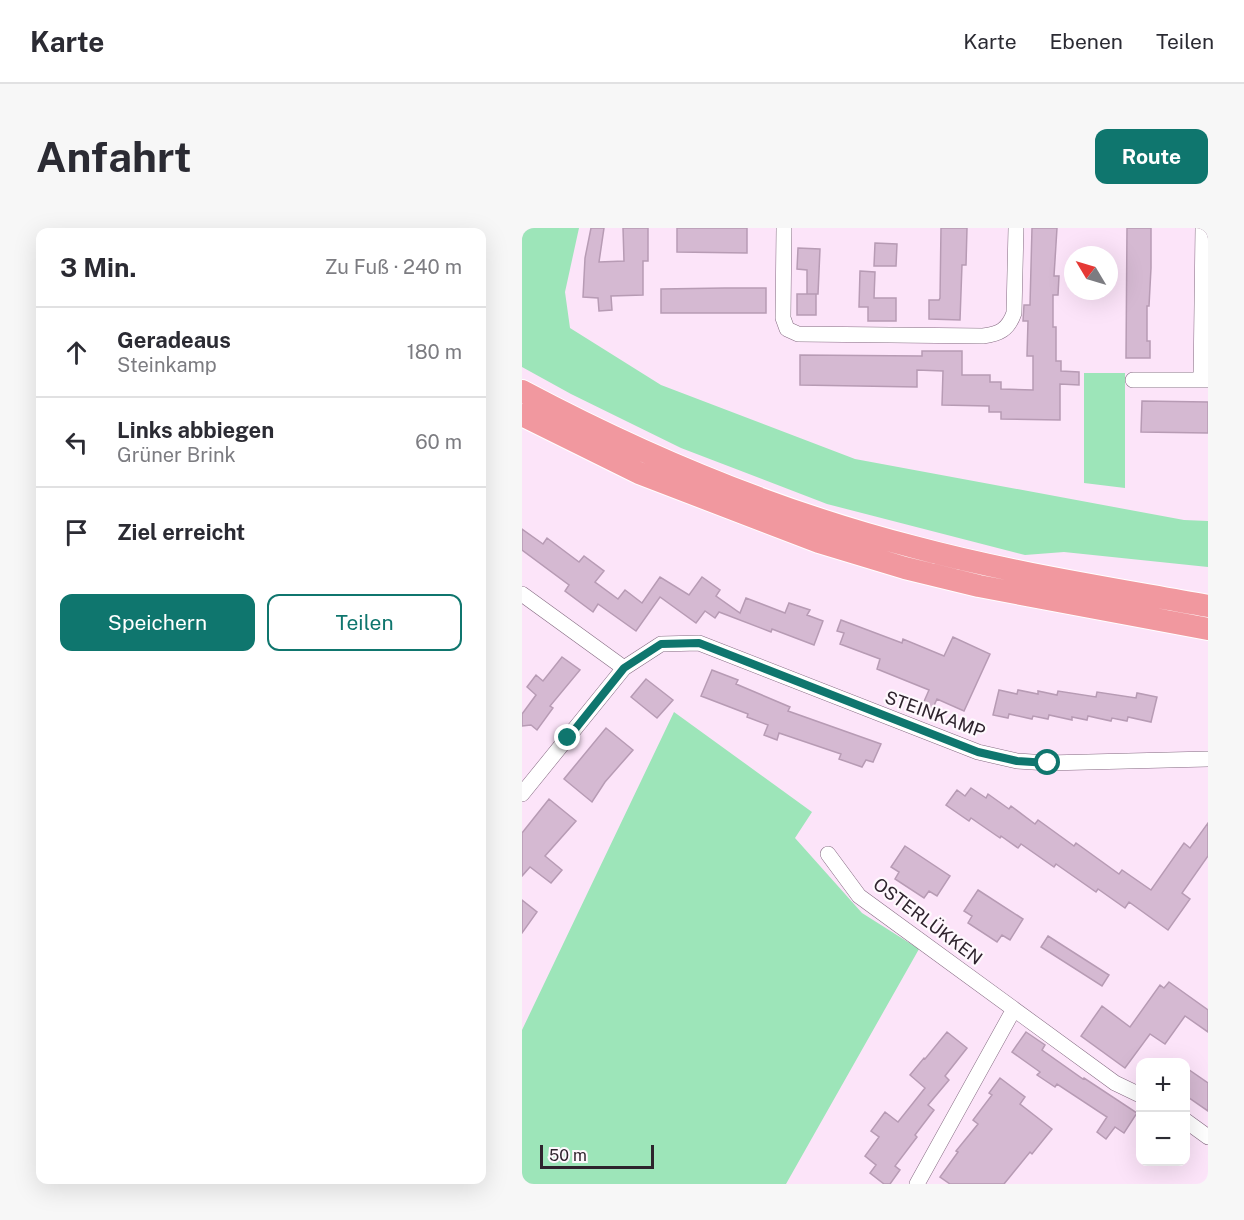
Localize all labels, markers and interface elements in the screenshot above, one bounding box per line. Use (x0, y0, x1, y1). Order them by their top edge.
text: Karte (30, 25, 104, 58)
text: Karte (963, 29, 1017, 54)
text: Ebenen (1050, 29, 1123, 54)
text: Teilen (1156, 29, 1214, 54)
button: Route (1095, 129, 1208, 184)
text: Anfahrt (36, 132, 192, 181)
north arrow (1064, 246, 1118, 300)
text: 3 Min. (60, 252, 136, 283)
text: Zu Fuß · 240 m (325, 255, 462, 279)
text: Geradeaus (117, 327, 231, 353)
icon: ahead (60, 336, 93, 369)
text: 180 m (407, 340, 462, 364)
text: Steinkamp (117, 353, 217, 377)
text: Links abbiegen (117, 417, 274, 443)
icon: left (60, 426, 93, 459)
text: 60 m (415, 430, 462, 454)
text: Grüner Brink (117, 443, 236, 467)
icon: arrive (60, 516, 93, 549)
text: Ziel erreicht (117, 519, 245, 545)
button: Speichern (60, 594, 255, 651)
button: Teilen (267, 594, 462, 651)
street label: STEINKAMP (882, 686, 988, 742)
route end (554, 724, 580, 750)
route start (1034, 749, 1060, 775)
street label: OSTERLÜKKEN (869, 872, 987, 969)
map controls (1136, 1058, 1190, 1166)
button: + (1136, 1058, 1190, 1112)
button: − (1136, 1112, 1190, 1166)
scale bar (540, 1142, 654, 1170)
text: 50 m (549, 1146, 587, 1165)

